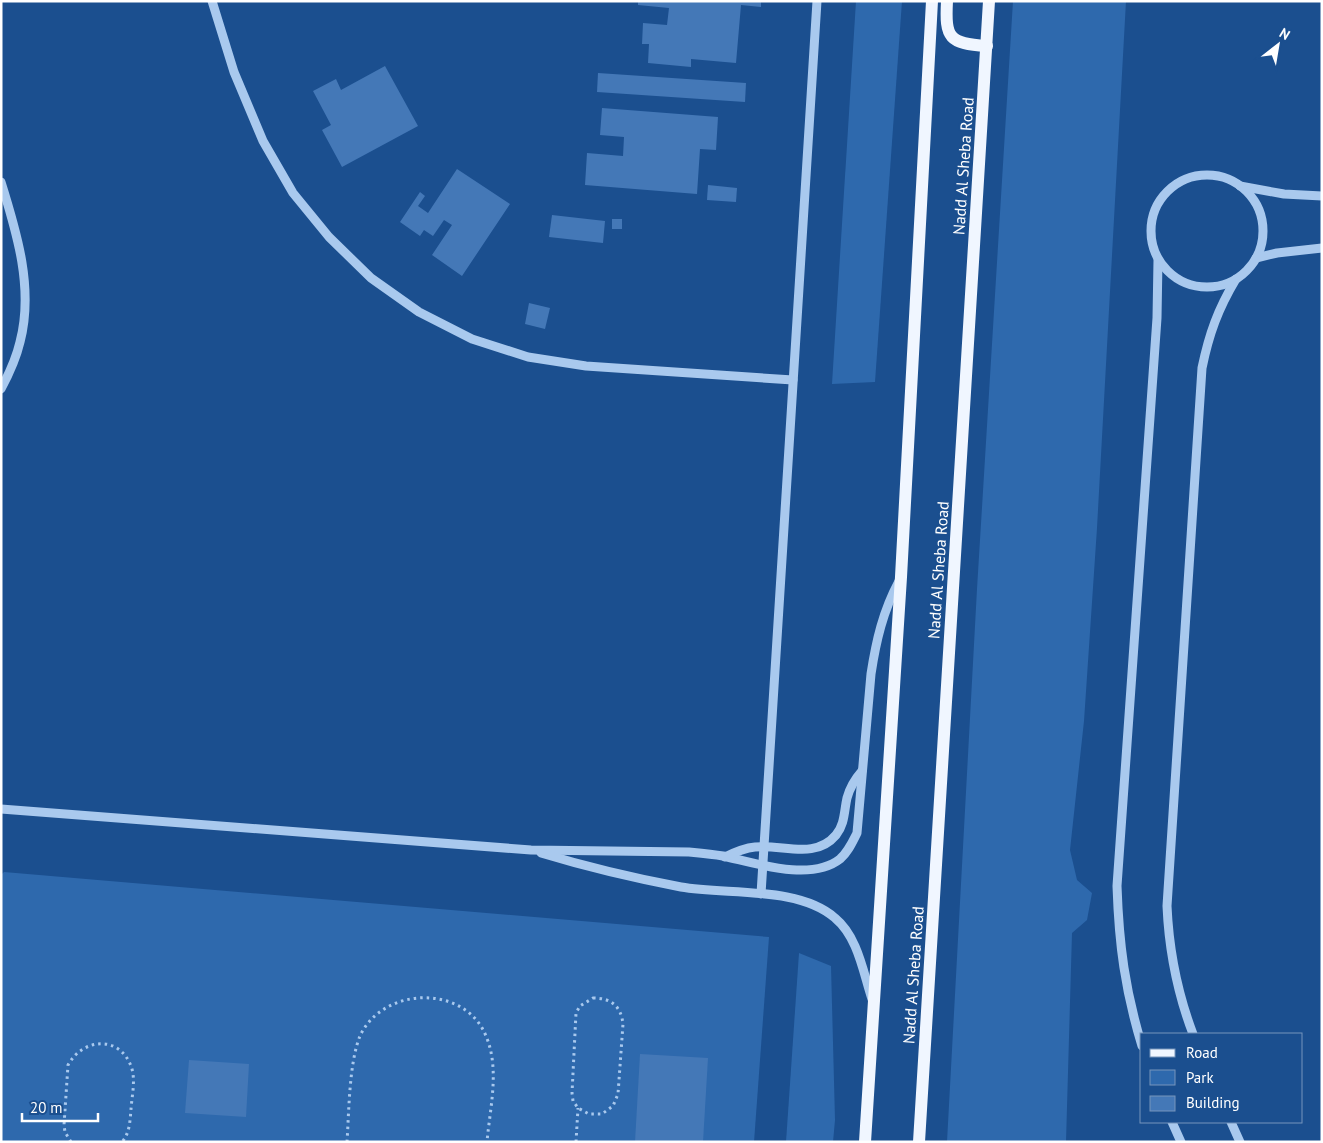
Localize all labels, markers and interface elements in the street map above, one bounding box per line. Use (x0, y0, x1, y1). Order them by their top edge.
north arrow (1253, 20, 1303, 70)
text: N (1276, 24, 1293, 44)
street label: Nadd Al Sheba Road (948, 96, 978, 236)
street label: Nadd Al Sheba Road (923, 500, 953, 640)
street label: Nadd Al Sheba Road (898, 905, 928, 1045)
legend (1140, 1033, 1303, 1123)
text: Road (1186, 1043, 1218, 1062)
text: Park (1186, 1068, 1214, 1087)
scale bar (22, 1090, 99, 1122)
text: Building (1186, 1093, 1240, 1112)
text: 20 m (30, 1098, 63, 1117)

